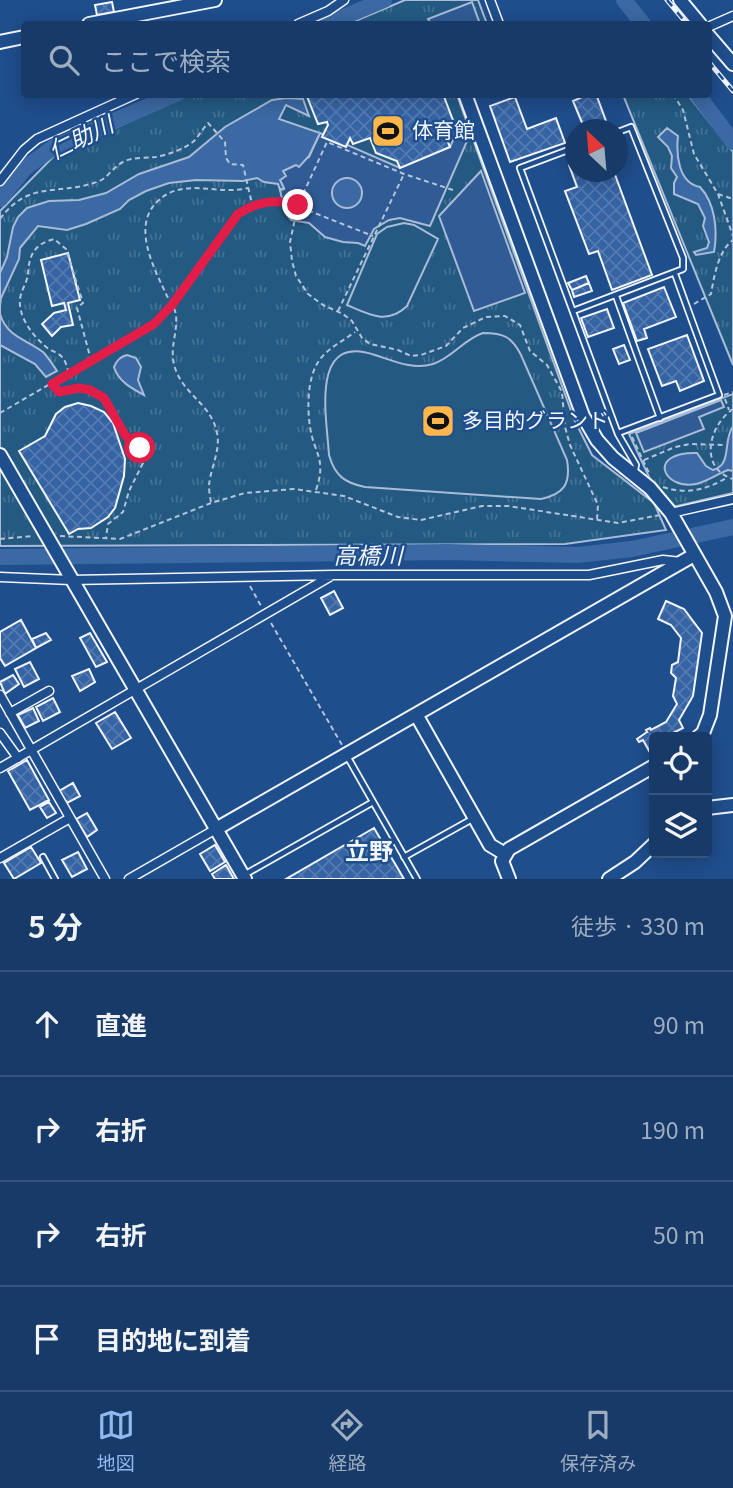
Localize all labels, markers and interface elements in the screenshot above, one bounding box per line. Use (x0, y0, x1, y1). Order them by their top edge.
search box (21, 21, 712, 98)
icon: search (45, 41, 83, 79)
text: ここで検索 (101, 41, 231, 78)
water label: 仁助川 (42, 104, 121, 167)
sports icon: 体育館 (369, 112, 407, 150)
place label: 体育館 (412, 114, 475, 144)
north arrow (565, 119, 628, 182)
route end (282, 189, 313, 220)
sports icon: 多目的グランド (419, 402, 457, 440)
place label: 多目的グランド (462, 404, 609, 434)
route start (124, 432, 155, 463)
water label: 高橋川 (334, 537, 406, 571)
map controls (649, 732, 712, 858)
button: locate (649, 732, 712, 795)
button: layers (649, 795, 712, 858)
district label: 立野 (345, 832, 393, 867)
text: 5 分 (28, 903, 83, 947)
text: 徒歩 · 330 m (571, 908, 705, 942)
icon: ahead (28, 1005, 66, 1043)
text: 直進 (95, 1005, 147, 1042)
text: 90 m (653, 1007, 705, 1041)
icon: right (28, 1110, 66, 1148)
text: 右折 (95, 1110, 147, 1147)
text: 190 m (640, 1112, 705, 1146)
icon: right (28, 1215, 66, 1253)
text: 右折 (95, 1215, 147, 1252)
text: 50 m (653, 1217, 705, 1251)
icon: arrive (28, 1320, 66, 1358)
text: 目的地に到着 (95, 1320, 251, 1357)
tab: 地図 (97, 1406, 135, 1475)
tab: 経路 (328, 1406, 366, 1475)
tab: 保存済み (560, 1406, 636, 1475)

